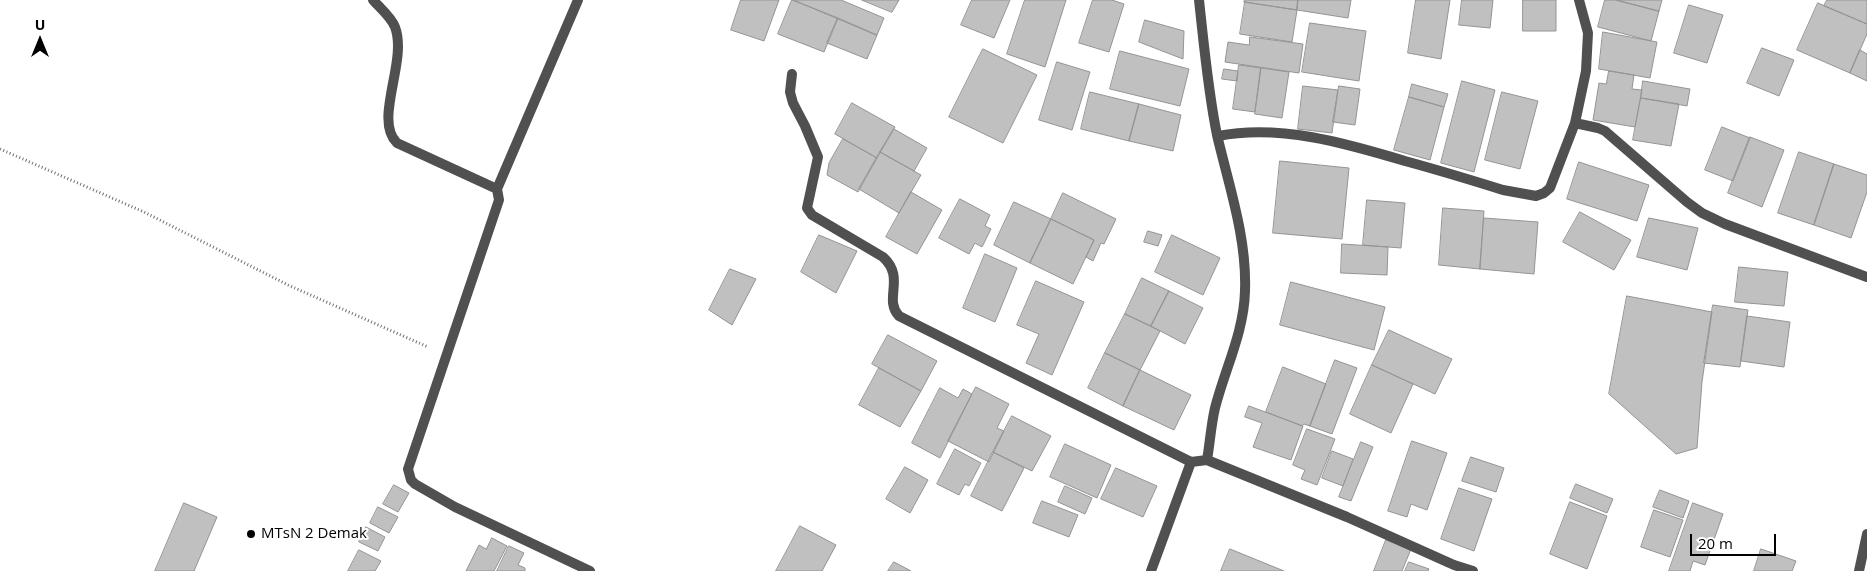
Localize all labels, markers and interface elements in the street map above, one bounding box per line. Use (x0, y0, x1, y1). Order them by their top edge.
north arrow (15, 15, 65, 65)
text: U (35, 15, 45, 34)
scale bar (1692, 524, 1778, 556)
place label: MTsN 2 Demak (261, 525, 367, 543)
marker: MTsN 2 Demak (245, 528, 257, 540)
text: 20 m (1698, 533, 1733, 553)

